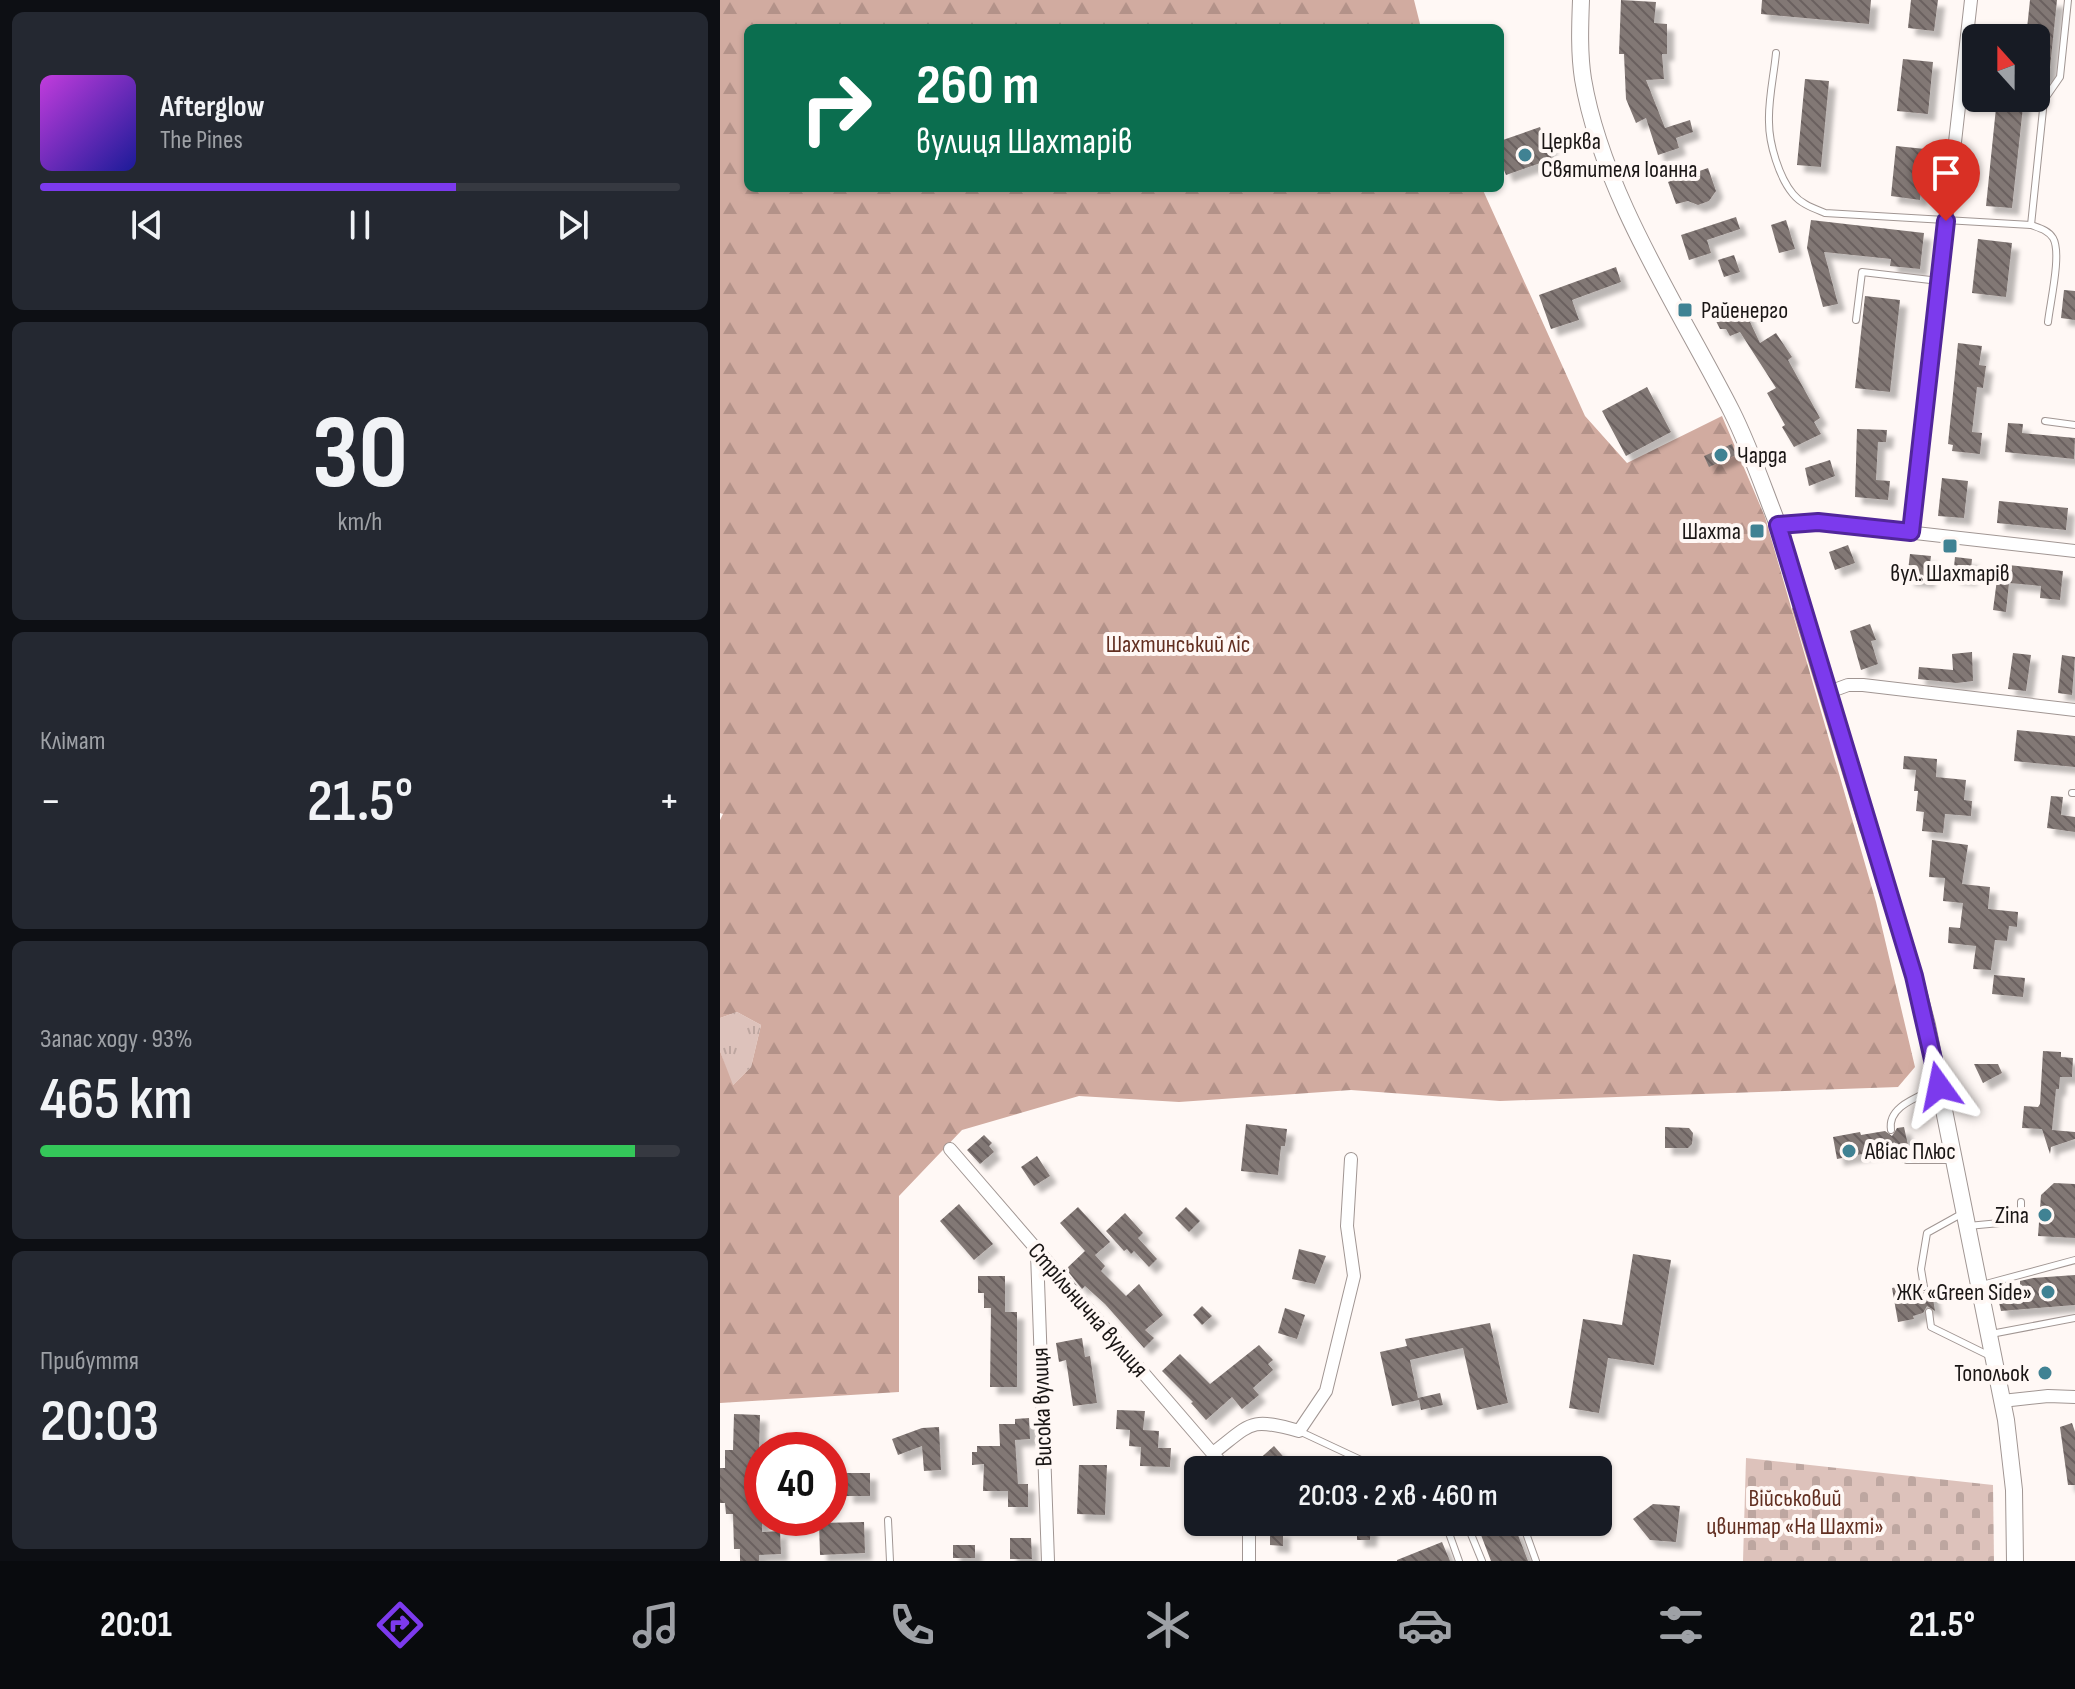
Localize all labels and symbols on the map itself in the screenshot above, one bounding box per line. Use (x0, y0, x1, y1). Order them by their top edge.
north arrow (1962, 24, 2050, 112)
place label: Церква Святителя Іоанна (1541, 127, 1697, 184)
pin (1912, 139, 1980, 221)
marker: Церква Святителя Іоанна (1516, 146, 1534, 164)
place label: Райенерго (1701, 296, 1788, 325)
marker: Райенерго (1676, 301, 1694, 319)
place label: Чарда (1737, 441, 1787, 470)
marker: Чарда (1712, 446, 1730, 464)
place label: Шахта (1682, 517, 1741, 546)
marker: Шахта (1748, 522, 1766, 540)
marker: вул. Шахтарів (1941, 537, 1959, 555)
place label: вул. Шахтарів (1890, 559, 2010, 588)
park label: Шахтинський ліс (1106, 630, 1250, 659)
position arrow (1897, 1044, 1981, 1128)
place label: Авіас Плюс (1864, 1137, 1956, 1166)
marker: Авіас Плюс (1840, 1142, 1858, 1160)
place label: Zina (1995, 1201, 2029, 1230)
marker: Zina (2036, 1206, 2054, 1224)
street label: Стрільнична вулиця (1022, 1237, 1154, 1383)
place label: ЖК «Green Side» (1896, 1278, 2032, 1307)
marker: ЖК «Green Side» (2039, 1283, 2057, 1301)
street label: Висока вулиця (1025, 1347, 1059, 1467)
place label: Топольок (1954, 1359, 2030, 1388)
marker: Топольок (2036, 1364, 2054, 1382)
speed limit sign: 40 (744, 1432, 848, 1536)
park label: Військовий цвинтар «На Шахті» (1706, 1484, 1884, 1541)

